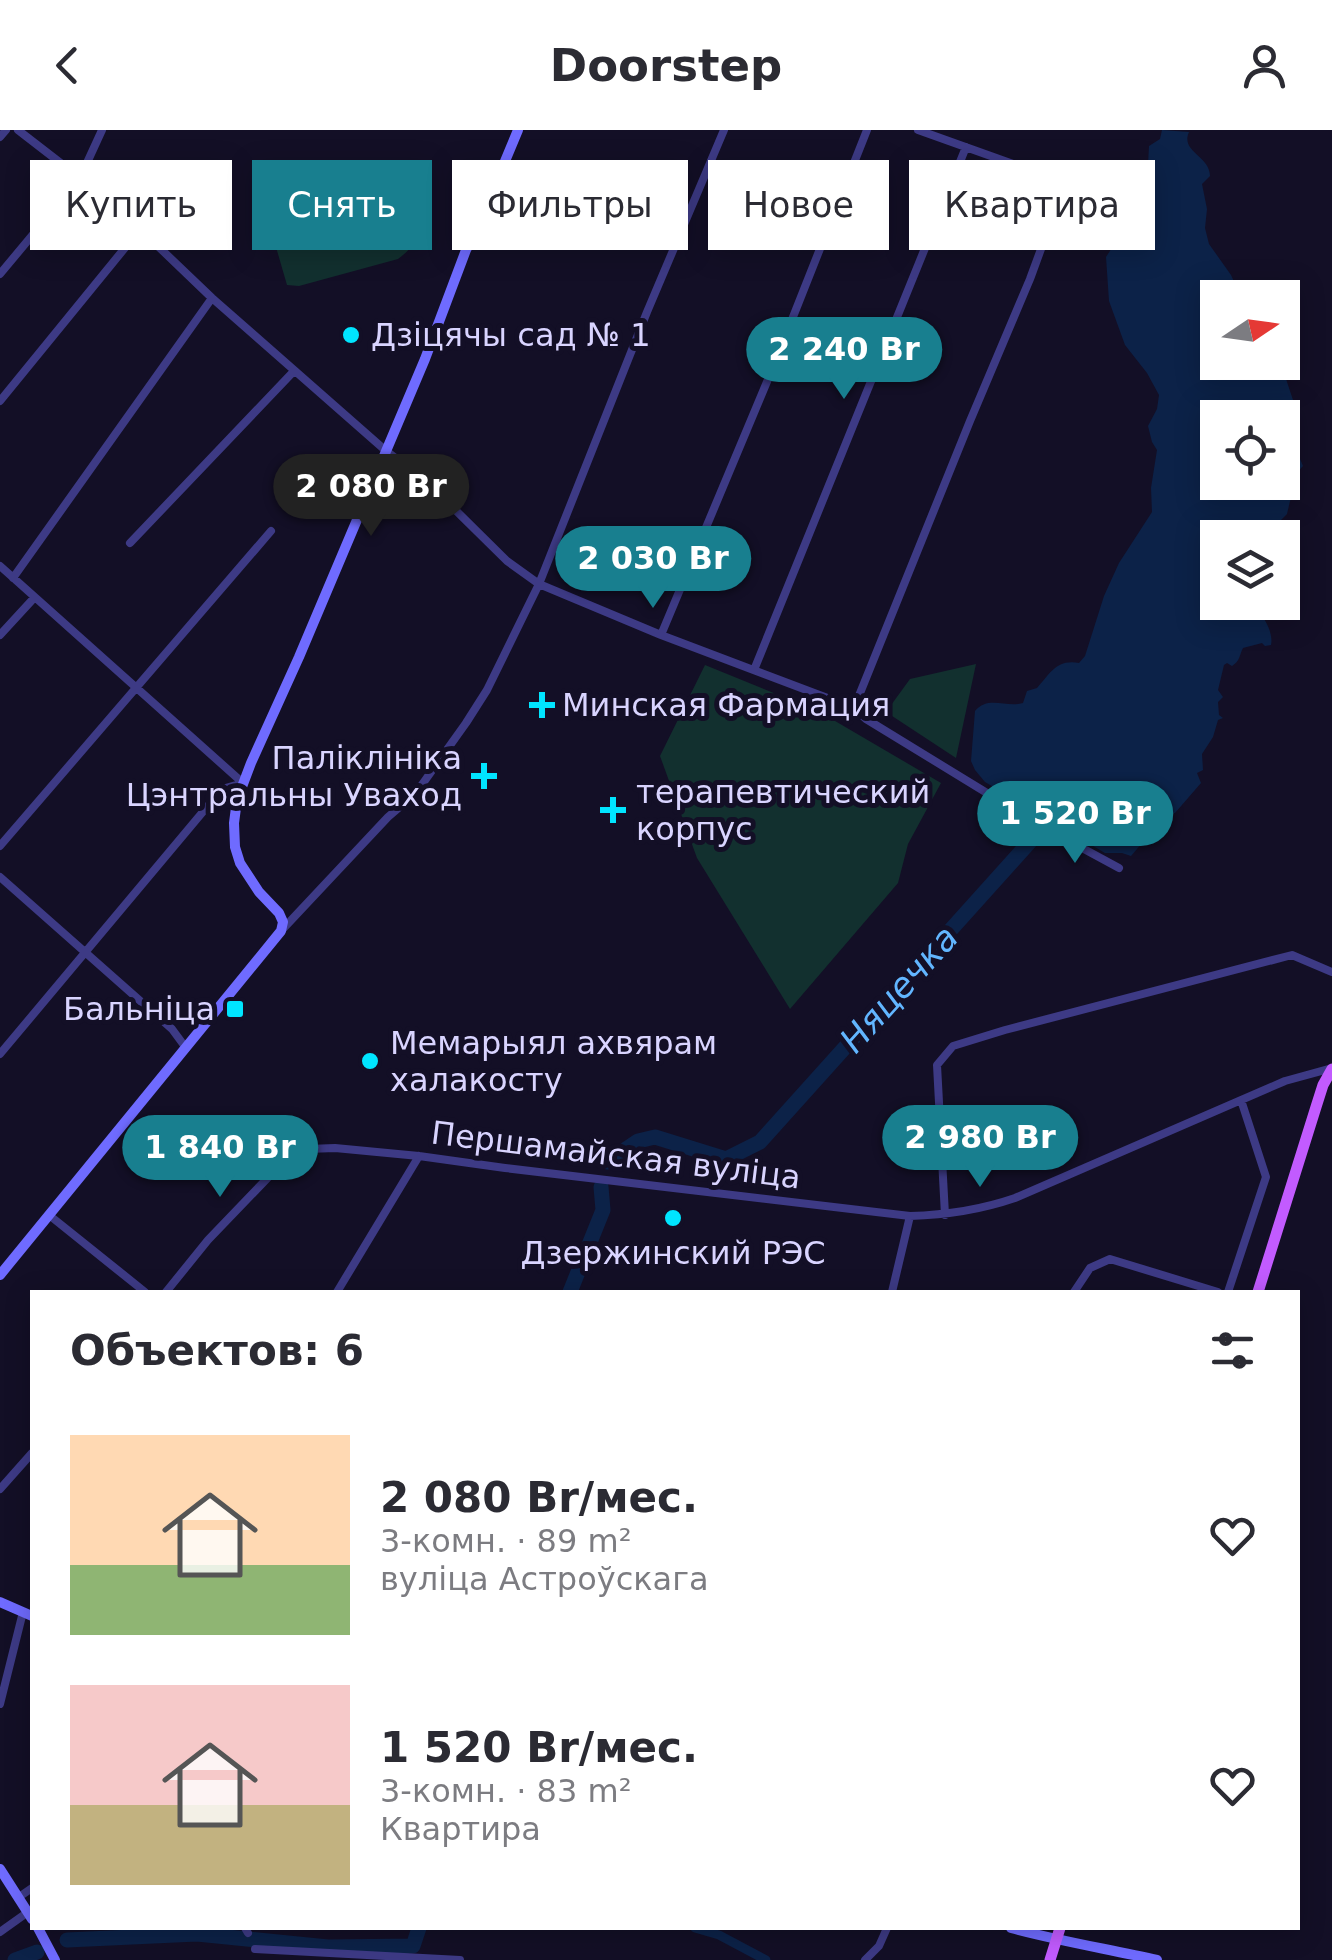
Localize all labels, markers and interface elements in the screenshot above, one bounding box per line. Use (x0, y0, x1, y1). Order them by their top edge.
icon: back (40, 38, 95, 93)
icon: person (1237, 38, 1292, 93)
text: Doorstep (550, 39, 782, 92)
chip: Купить (30, 160, 232, 250)
chip: Снять (252, 160, 432, 250)
chip: Фильтры (452, 160, 688, 250)
chip: Новое (708, 160, 889, 250)
chip: Квартира (909, 160, 1155, 250)
north arrow (1200, 280, 1300, 380)
map controls (1200, 280, 1300, 620)
place label: Дзіцячы сад № 1 (371, 316, 651, 354)
pin: 2 240 Br (741, 317, 947, 402)
marker: Дзіцячы сад № 1 (340, 324, 362, 346)
text: 2 240 Br (768, 330, 920, 368)
button: locate (1200, 400, 1300, 500)
pin: 2 080 Br (268, 454, 474, 539)
text: 2 080 Br (295, 467, 447, 505)
button: layers (1200, 520, 1300, 620)
pin: 2 030 Br (550, 526, 756, 611)
text: 2 030 Br (577, 539, 729, 577)
place label: Минская Фармация (562, 686, 890, 724)
marker: Минская Фармация (531, 694, 553, 716)
place label: Паліклініка Цэнтральны Уваход (126, 739, 462, 814)
marker: Паліклініка Цэнтральны Уваход (471, 763, 497, 789)
place label: терапевтический корпус (636, 773, 930, 848)
pin: 1 520 Br (972, 781, 1178, 866)
text: 1 520 Br (999, 794, 1151, 832)
marker: терапевтический корпус (600, 797, 626, 823)
water label: Няцечка (832, 918, 966, 1060)
place label: Бальніца (63, 990, 215, 1028)
marker: Бальніца (224, 998, 246, 1020)
place label: Мемарыял ахвярам халакосту (390, 1024, 717, 1099)
marker: Мемарыял ахвярам халакосту (359, 1050, 381, 1072)
pin: 2 980 Br (877, 1105, 1083, 1190)
street label: Першамайская вуліца (429, 1113, 803, 1197)
pin: 1 840 Br (117, 1115, 323, 1200)
text: 2 980 Br (904, 1118, 1056, 1156)
text: 1 840 Br (144, 1128, 296, 1166)
marker: Дзержинский РЭС (662, 1207, 684, 1229)
place label: Дзержинский РЭС (520, 1234, 826, 1272)
icon: filters (1205, 1323, 1260, 1378)
text: Объектов: 6 (70, 1326, 364, 1375)
text: 2 080 Br/мес. (380, 1473, 698, 1522)
icon: home (150, 1475, 270, 1595)
icon: heart (1205, 1508, 1260, 1563)
text: 3-комн. · 89 m² (380, 1522, 631, 1560)
text: вуліца Астроўскага (380, 1560, 709, 1598)
text: 1 520 Br/мес. (380, 1723, 698, 1772)
icon: home (150, 1725, 270, 1845)
icon: heart (1205, 1758, 1260, 1813)
text: 3-комн. · 83 m² (380, 1772, 631, 1810)
text: Квартира (380, 1810, 541, 1848)

